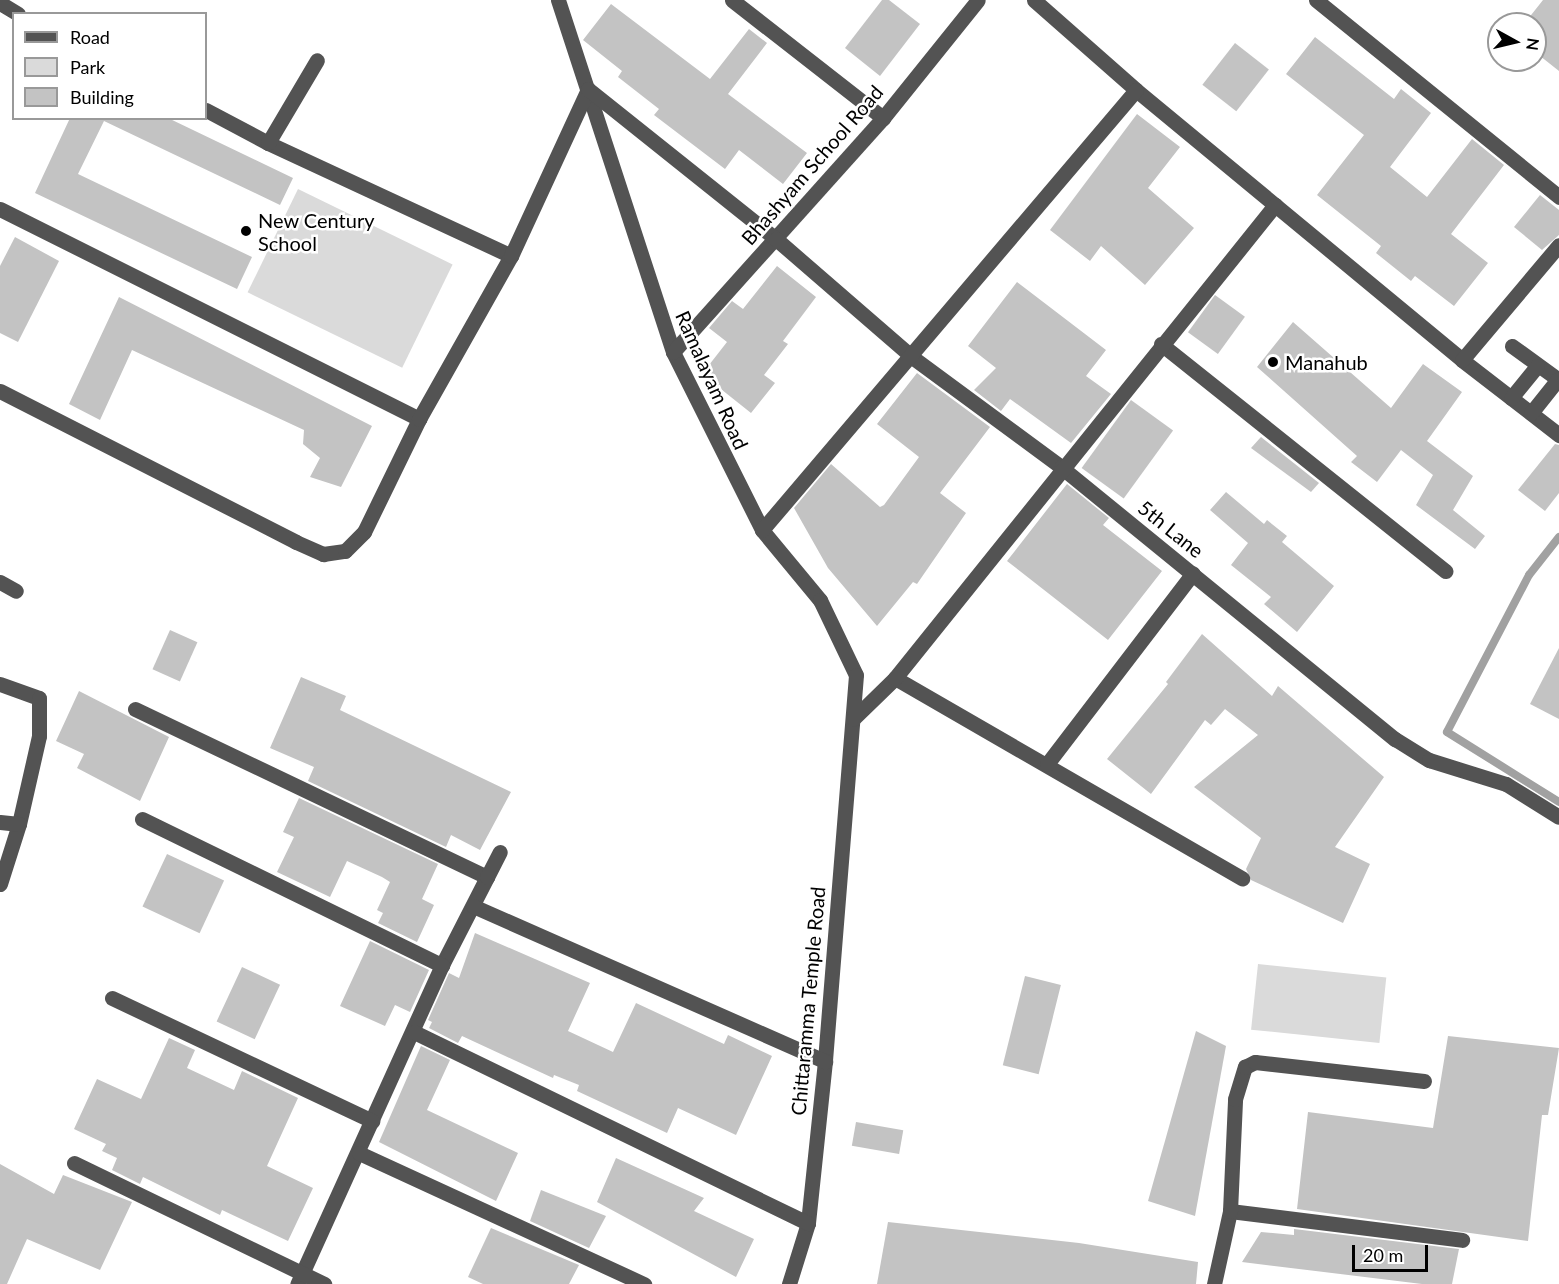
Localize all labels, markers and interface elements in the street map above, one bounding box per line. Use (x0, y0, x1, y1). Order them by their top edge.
legend (12, 12, 207, 120)
north arrow (1487, 12, 1547, 72)
text: Road (70, 26, 110, 48)
text: N (1523, 37, 1544, 52)
text: Park (70, 56, 105, 78)
street label: Bhashyam School Road (736, 80, 888, 250)
text: Building (70, 86, 134, 108)
place label: New Century School (258, 208, 375, 255)
marker: New Century School (239, 224, 253, 238)
street label: Ramalayam Road (671, 307, 753, 453)
place label: Manahub (1285, 350, 1368, 374)
marker: Manahub (1266, 355, 1280, 369)
street label: 5th Lane (1134, 495, 1208, 563)
street label: Chittaramma Temple Road (786, 885, 830, 1117)
scale bar (1355, 1233, 1432, 1271)
text: 20 m (1363, 1244, 1403, 1266)

